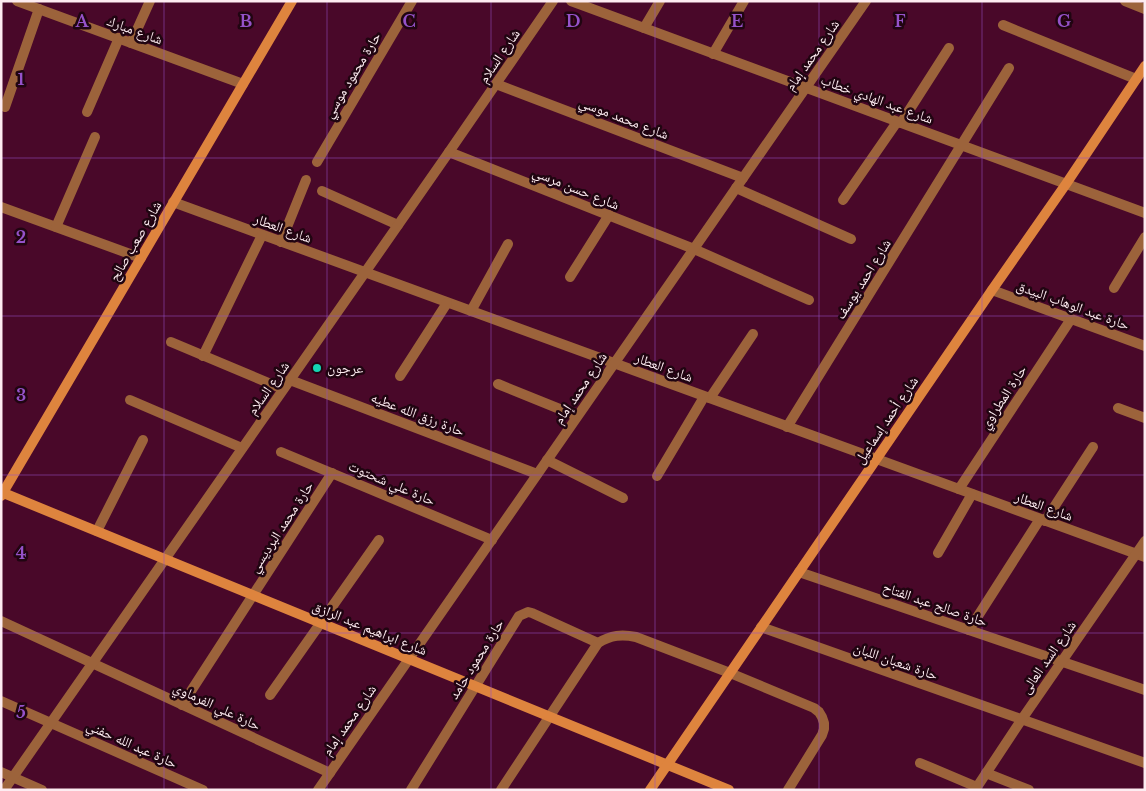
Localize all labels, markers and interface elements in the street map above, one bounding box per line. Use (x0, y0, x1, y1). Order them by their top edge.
text: A (75, 11, 90, 31)
text: B (240, 11, 253, 31)
text: C (402, 11, 416, 31)
text: D (566, 11, 580, 31)
text: E (731, 11, 743, 31)
text: F (894, 11, 906, 31)
text: G (1057, 11, 1071, 31)
street label: شارع مبارك (104, 12, 165, 49)
street label: شارع محمد إمام (781, 16, 844, 95)
street label: شارع السلام (474, 25, 525, 87)
street label: حارة محمود موسي (319, 29, 387, 123)
text: 1 (18, 69, 25, 89)
street label: شارع عبد الهادي خطاب (818, 70, 936, 130)
street label: شارع محمد موسي (576, 93, 671, 146)
street label: شارع حسن مرسي (529, 162, 622, 216)
street label: شارع صعب صالح (105, 198, 166, 285)
street label: شارع العطار (250, 209, 314, 248)
text: 2 (16, 227, 26, 247)
street label: شارع احمد يوسف (831, 236, 896, 323)
street label: حارة عبد الوهاب البيدق (1014, 276, 1132, 334)
street label: شارع العطار (631, 348, 695, 387)
street label: شارع محمد إمام (549, 349, 611, 428)
street label: شارع السلام (243, 358, 294, 419)
place label: عرجون (327, 359, 363, 377)
marker: عرجون (311, 362, 323, 374)
street label: حارة المطراوي (976, 362, 1033, 434)
street label: شارع أحمد إسماعيل (850, 373, 923, 468)
text: 3 (16, 385, 26, 405)
street label: حارة رزق الله عطيه (369, 388, 467, 440)
street label: حارة علي شحتوت (345, 457, 438, 512)
street label: حارة محمد البرديسي (245, 478, 319, 577)
street label: شارع العطار (1011, 487, 1075, 526)
text: 4 (16, 543, 26, 563)
street label: حارة صالح عبد الفتاح (880, 578, 990, 631)
street label: شارع ابراهيم عبد الرازق (310, 597, 430, 660)
street label: حارة محمود حامد (444, 616, 508, 702)
street label: شارع السد العالى (1016, 617, 1081, 698)
street label: حارة شعبان اللبان (851, 638, 941, 684)
street label: حارة علي الفرماوي (169, 678, 264, 736)
street label: شارع محمد إمام (318, 681, 381, 760)
text: 5 (16, 702, 26, 722)
street label: حارة عبد الله حفني (83, 716, 180, 774)

